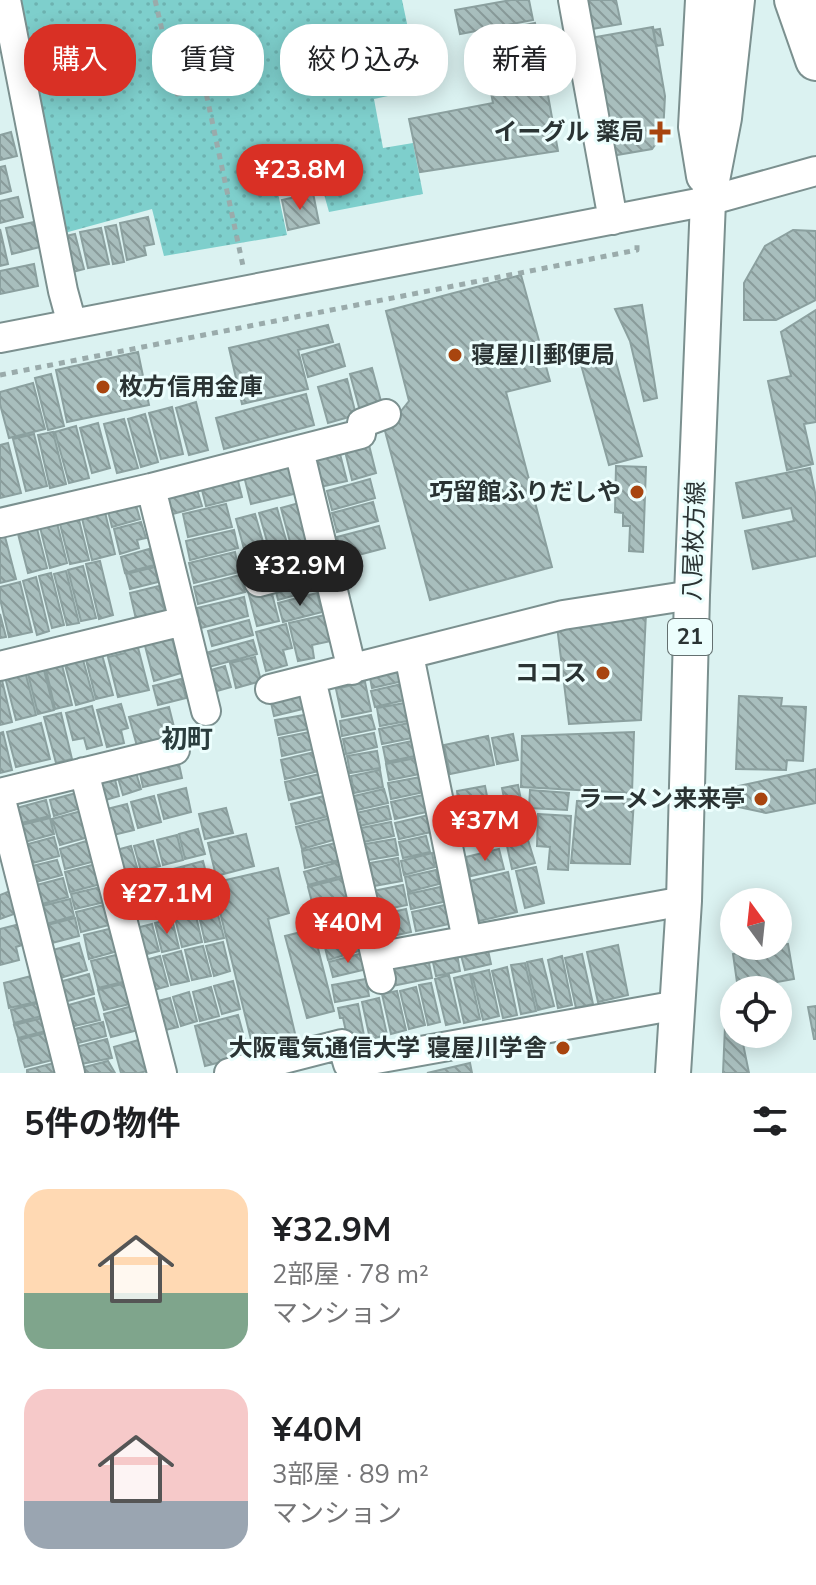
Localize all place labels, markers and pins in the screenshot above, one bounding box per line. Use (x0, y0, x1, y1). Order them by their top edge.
place label: イーグル 薬局 (494, 116, 644, 148)
marker: イーグル 薬局 (651, 123, 669, 141)
pin: ¥23.8M (235, 144, 365, 212)
place label: 寝屋川郵便局 (471, 339, 615, 371)
marker: 寝屋川郵便局 (446, 346, 464, 364)
place label: 枚方信用金庫 (119, 371, 263, 403)
marker: 枚方信用金庫 (94, 378, 112, 396)
place label: 巧留館ふりだしや (429, 476, 621, 508)
marker: 巧留館ふりだしや (628, 483, 646, 501)
pin: ¥32.9M (235, 540, 365, 608)
place label: ココス (515, 657, 587, 689)
marker: ココス (594, 664, 612, 682)
place label: ラーメン来来亭 (578, 783, 745, 815)
marker: ラーメン来来亭 (752, 790, 770, 808)
pin: ¥37M (438, 795, 532, 863)
pin: ¥27.1M (102, 868, 232, 936)
pin: ¥40M (301, 897, 395, 965)
place label: 大阪電気通信大学 寝屋川学舎 (229, 1032, 547, 1064)
marker: 大阪電気通信大学 寝屋川学舎 (554, 1039, 572, 1057)

